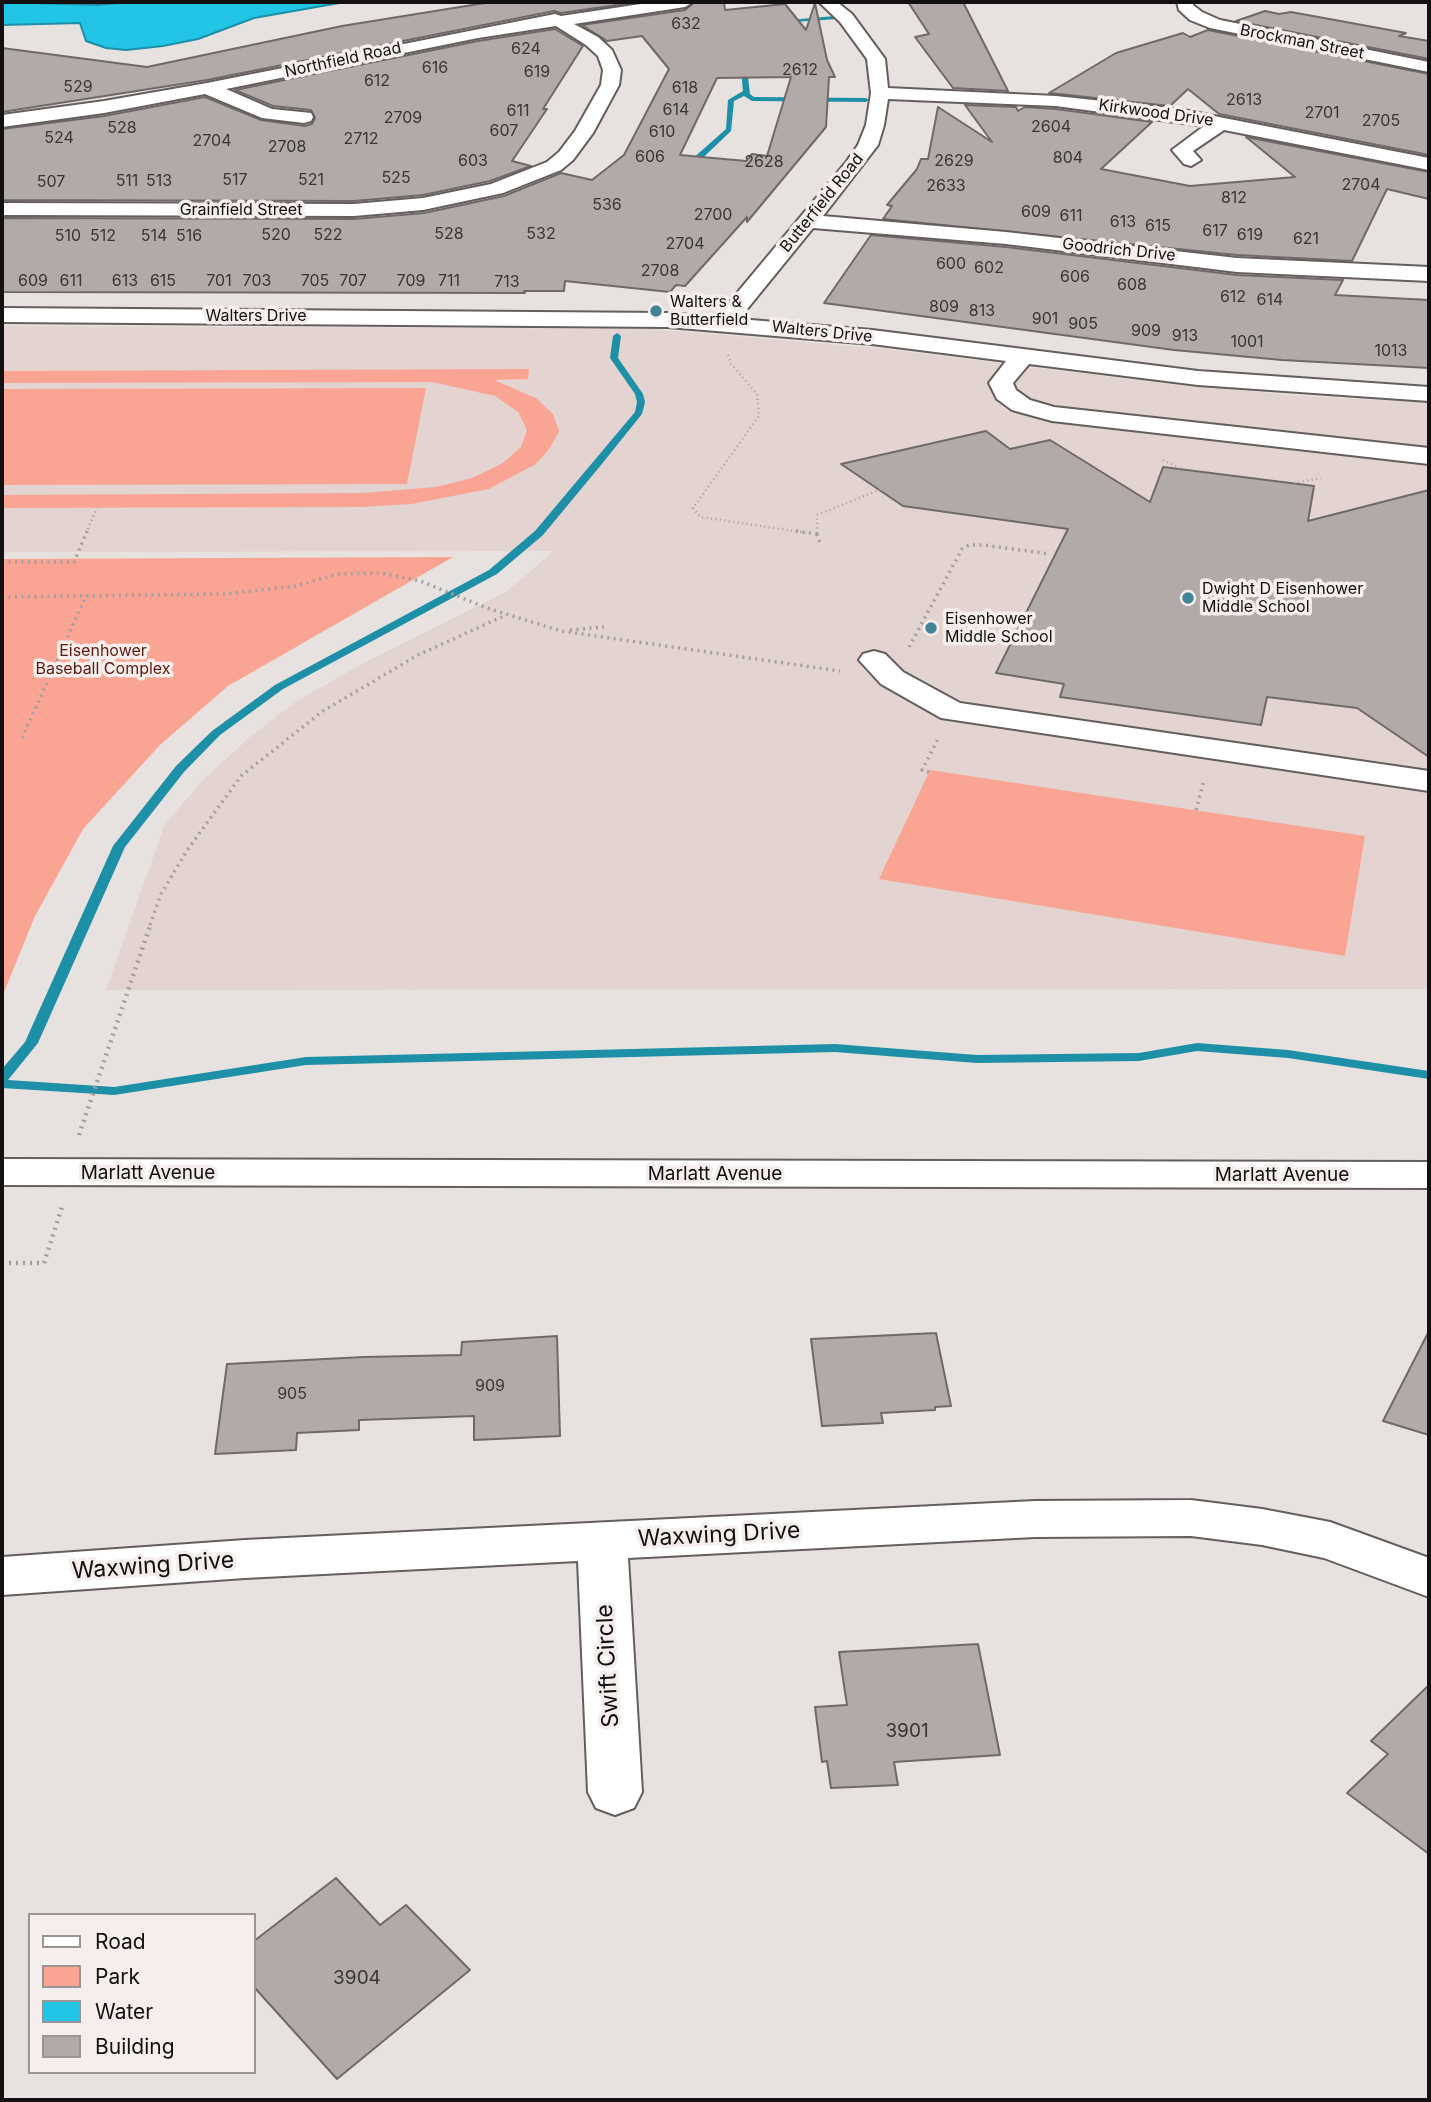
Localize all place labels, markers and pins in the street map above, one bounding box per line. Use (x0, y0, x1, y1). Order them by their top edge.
place label: Walters & Butterfield (670, 292, 748, 330)
marker: Walters & Butterfield (648, 303, 664, 319)
place label: Dwight D Eisenhower Middle School (1202, 579, 1363, 617)
marker: Dwight D Eisenhower Middle School (1180, 590, 1196, 606)
place label: Eisenhower Middle School (945, 609, 1053, 647)
marker: Eisenhower Middle School (923, 620, 939, 636)

